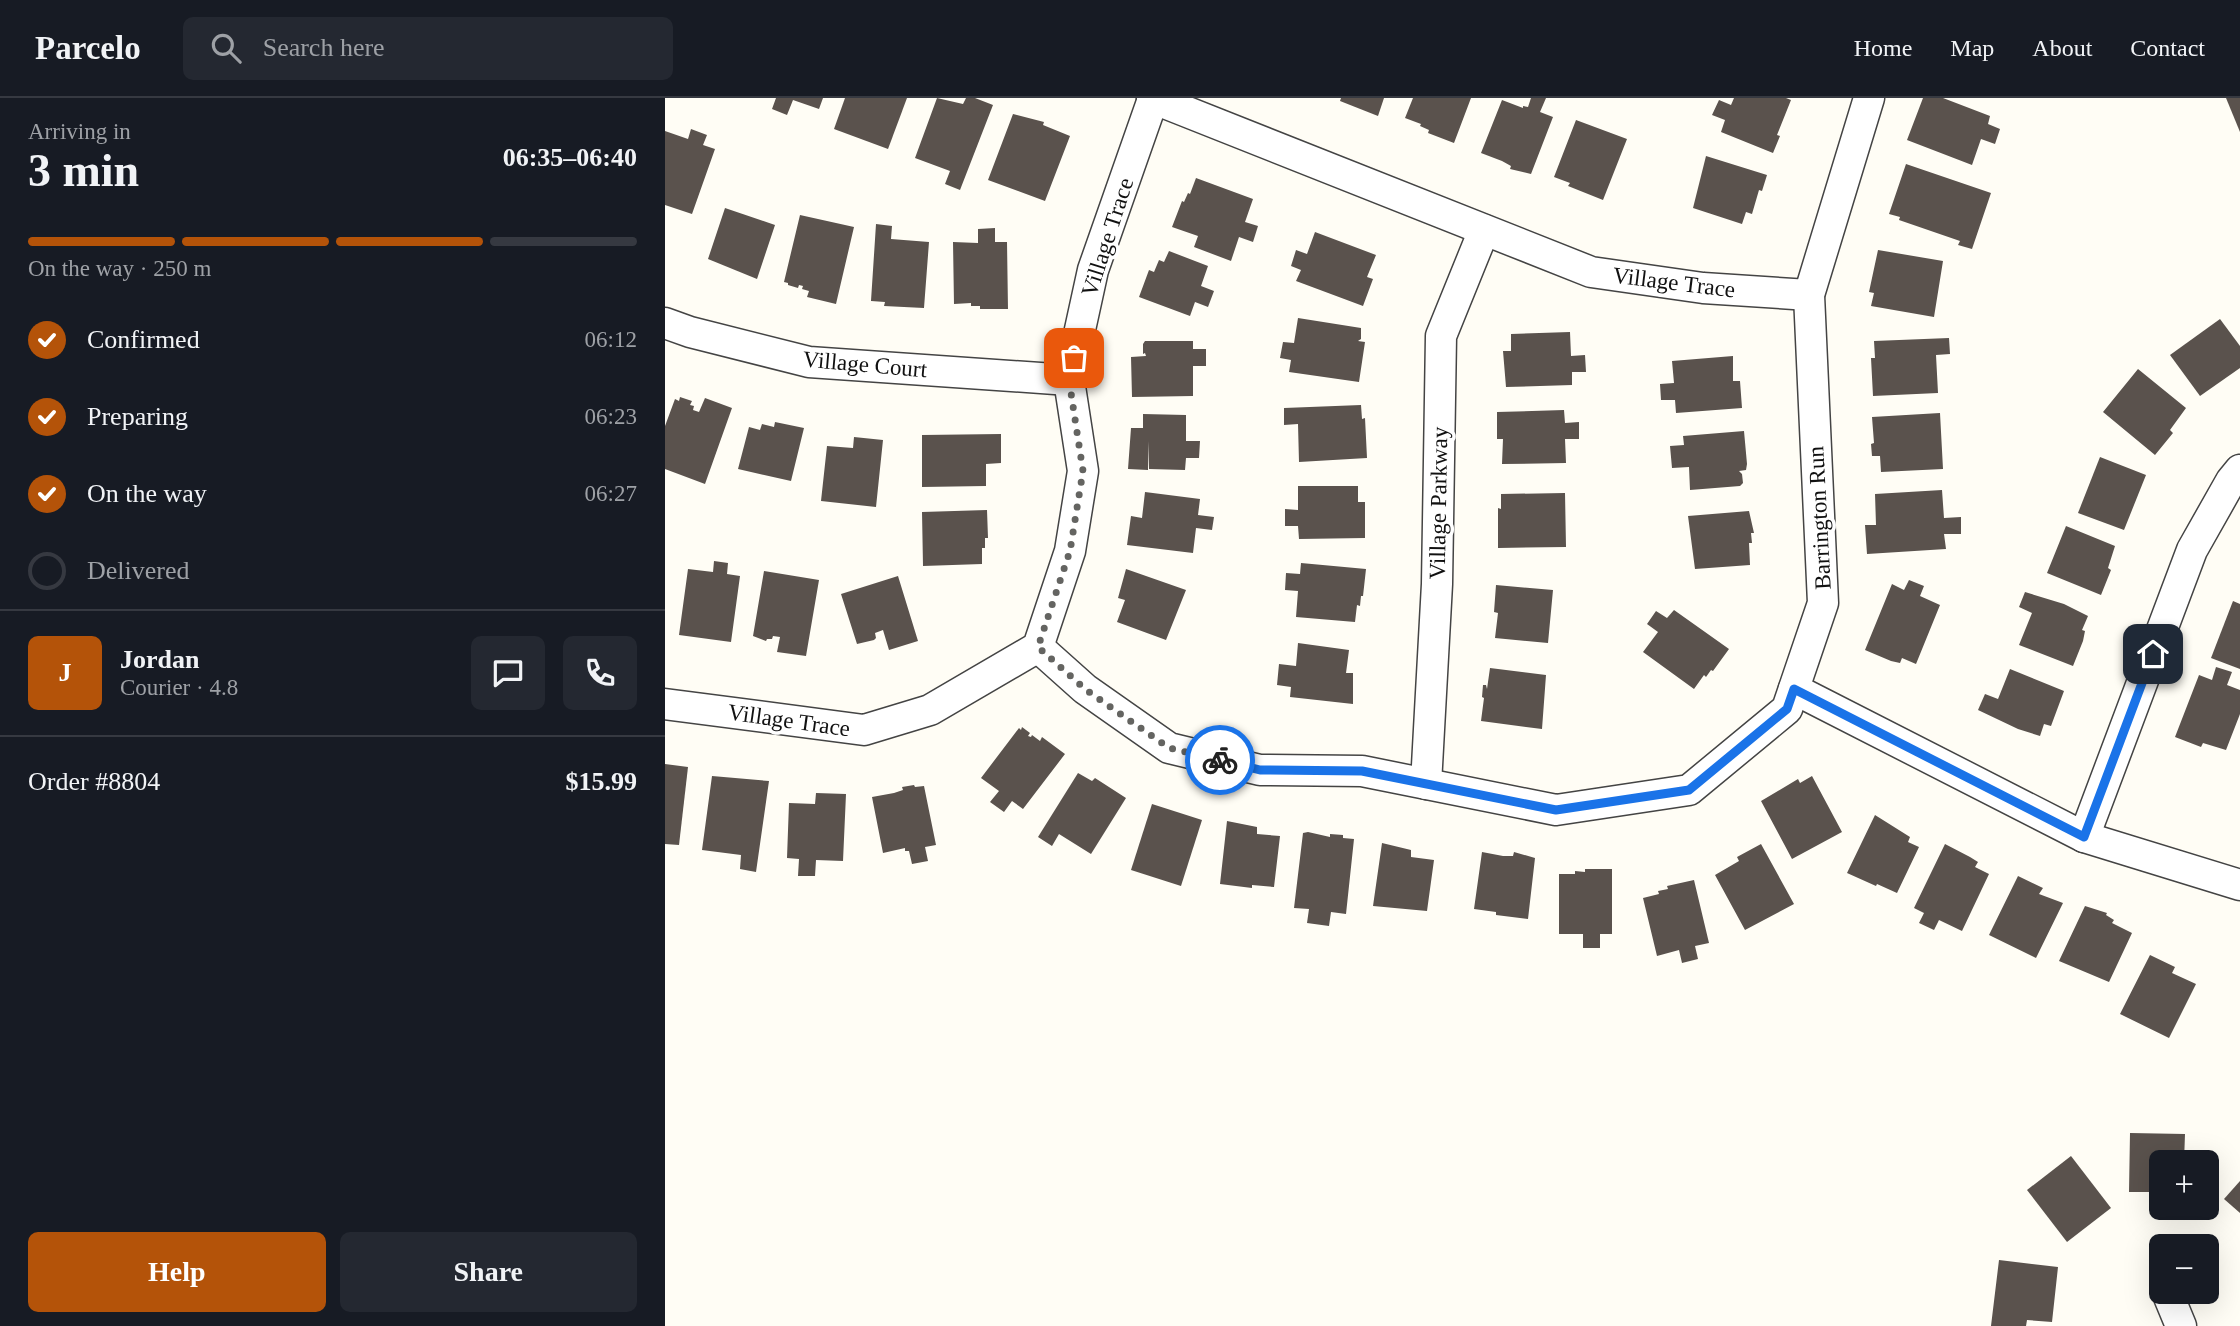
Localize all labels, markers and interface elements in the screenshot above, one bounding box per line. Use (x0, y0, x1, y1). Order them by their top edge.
search box (183, 17, 673, 80)
icon: search (207, 29, 245, 67)
text: Parcelo (35, 30, 141, 66)
text: Search here (263, 33, 385, 62)
text: Home (1854, 35, 1912, 61)
text: Map (1950, 35, 1994, 61)
text: About (2032, 35, 2092, 61)
text: Contact (2130, 35, 2205, 61)
text: Arriving in (28, 119, 131, 144)
text: 06:35–06:40 (503, 143, 637, 172)
text: 3 min (28, 145, 139, 196)
street label: Village Trace (1077, 175, 1138, 300)
text: On the way · 250 m (28, 256, 211, 281)
street label: Village Trace (1611, 263, 1737, 302)
icon: check (28, 321, 66, 359)
text: Confirmed (87, 325, 200, 354)
text: 06:12 (585, 327, 637, 352)
pin (1044, 328, 1104, 388)
icon: bag (1055, 339, 1093, 377)
street label: Village Court (802, 347, 929, 382)
icon: check (28, 398, 66, 436)
text: Preparing (87, 402, 188, 431)
text: 06:23 (585, 404, 637, 429)
street label: Village Parkway (1425, 426, 1452, 579)
street label: Barrington Run (1803, 445, 1836, 590)
icon: check (28, 475, 66, 513)
text: On the way (87, 479, 207, 508)
text: 06:27 (585, 481, 637, 506)
text: Delivered (87, 556, 190, 585)
pin (2123, 624, 2183, 684)
icon: home (2134, 635, 2172, 673)
button: chat (471, 636, 545, 710)
button: phone (563, 636, 637, 710)
text: Jordan (120, 645, 199, 674)
text: J (59, 658, 72, 687)
text: Courier · 4.8 (120, 675, 238, 700)
street label: Village Trace (726, 700, 852, 741)
courier (1185, 725, 1255, 795)
icon: bike (1201, 741, 1239, 779)
text: Order #8804 (28, 767, 160, 796)
text: $15.99 (566, 767, 637, 796)
map controls (2149, 1150, 2219, 1304)
button: + (2149, 1150, 2219, 1220)
button: Help (28, 1232, 326, 1312)
button: Share (340, 1232, 637, 1312)
button: − (2149, 1234, 2219, 1304)

